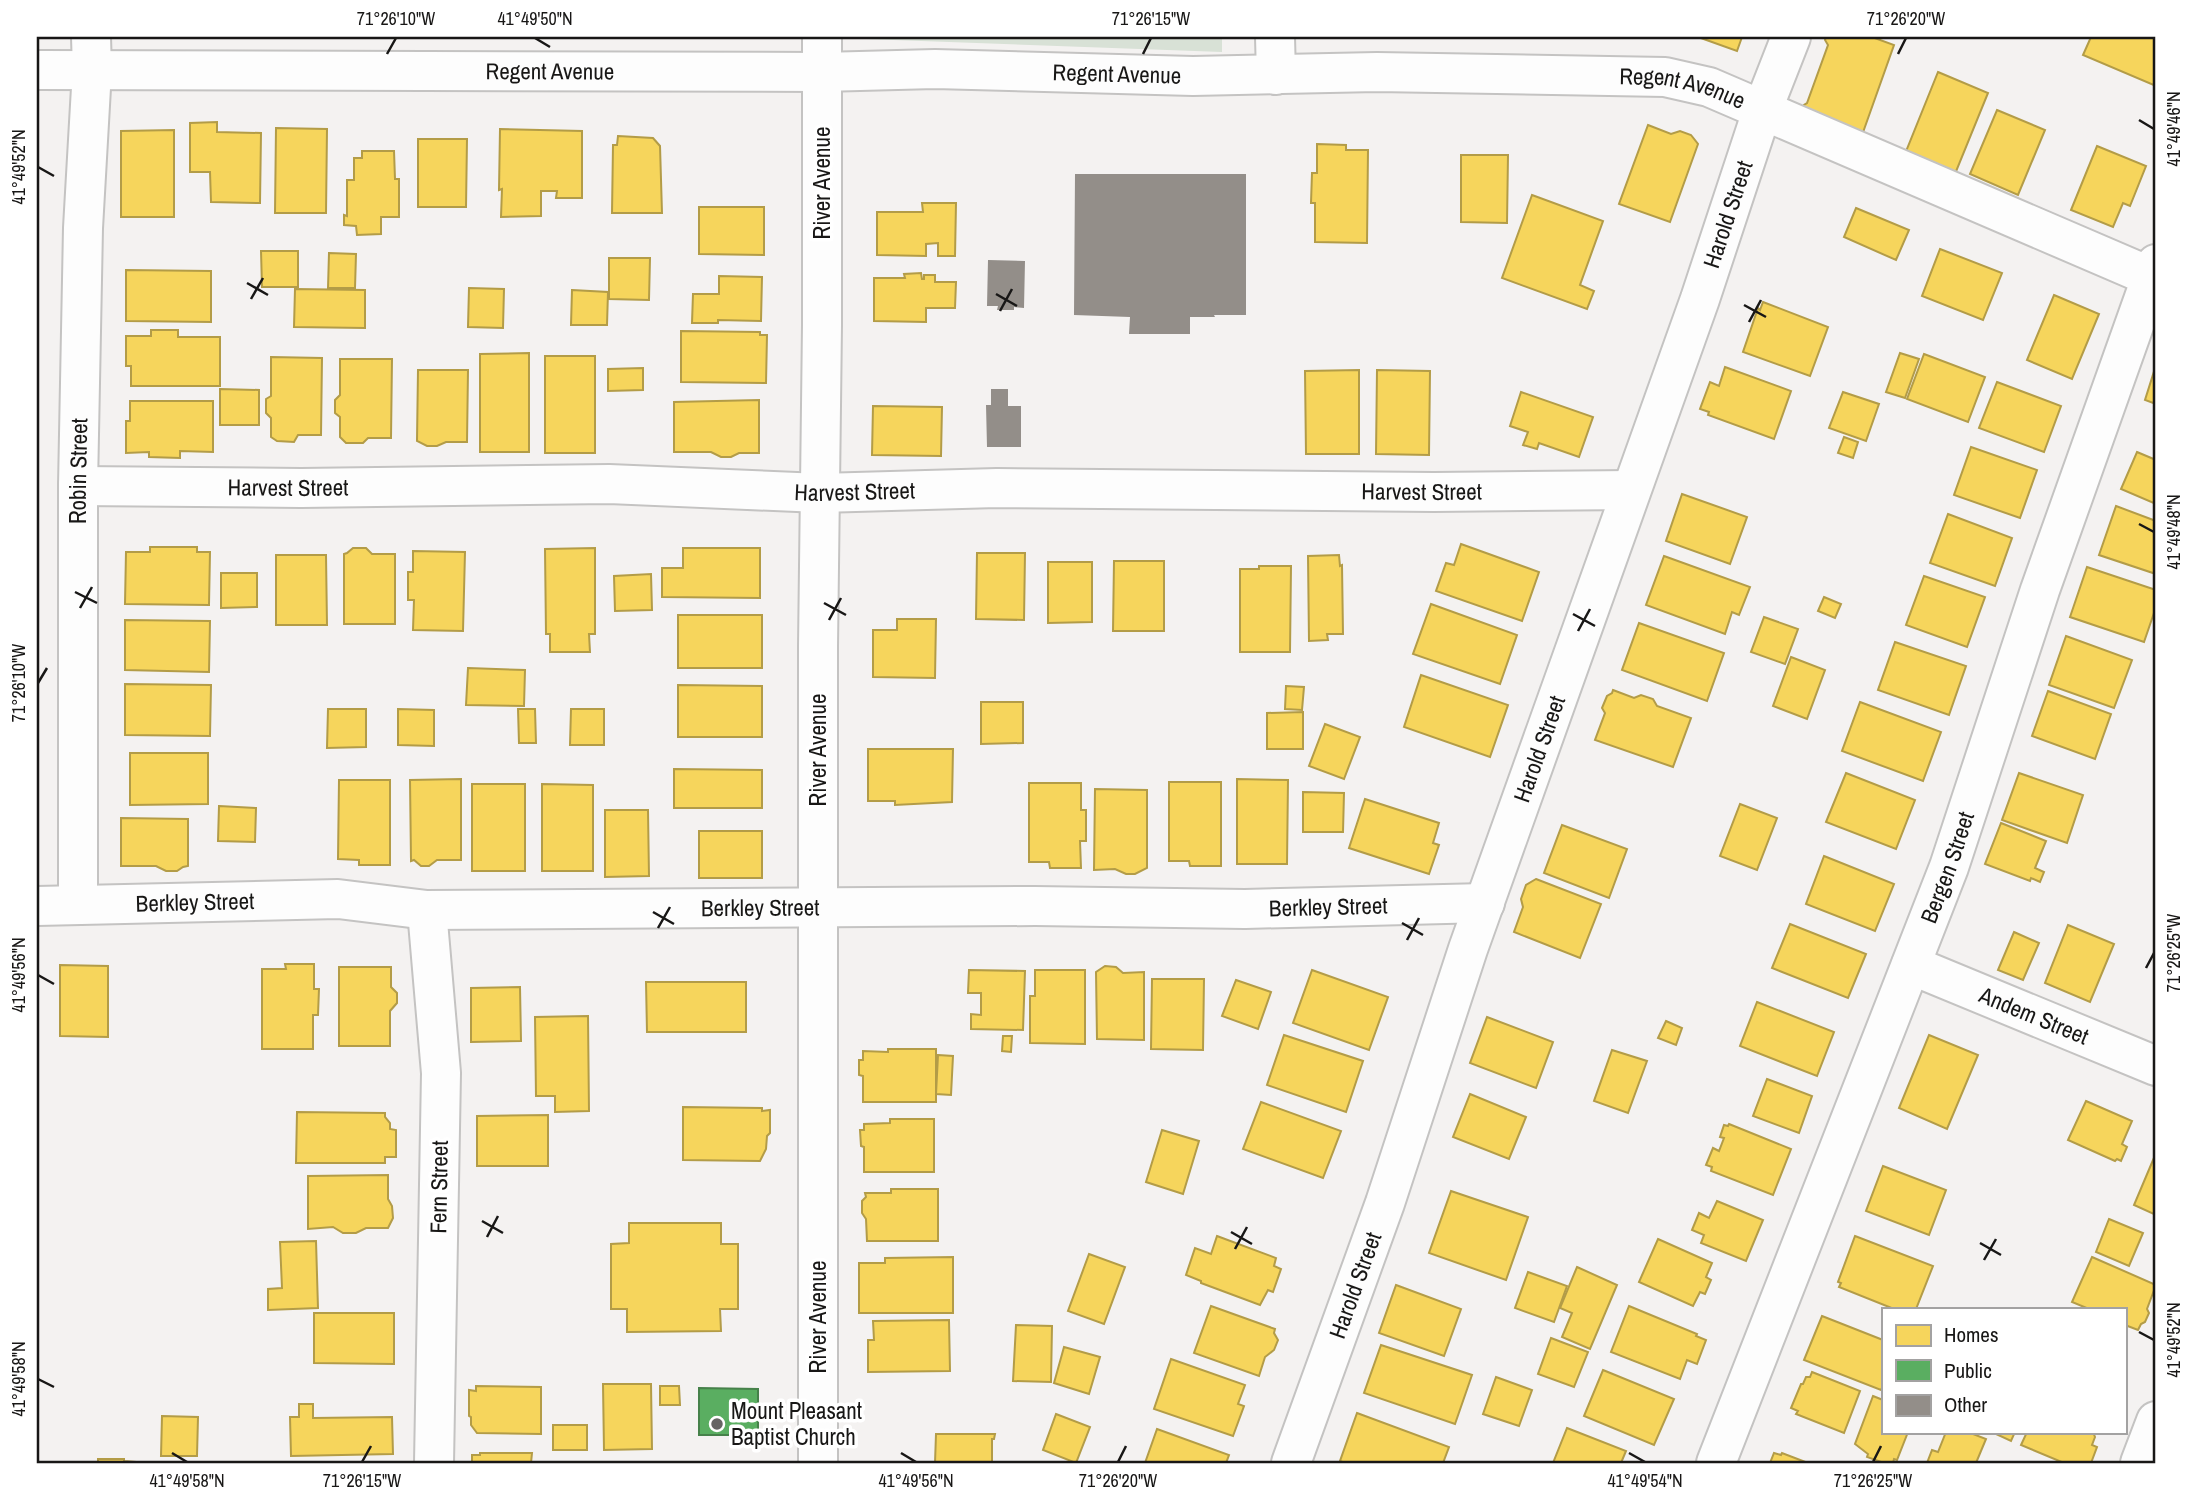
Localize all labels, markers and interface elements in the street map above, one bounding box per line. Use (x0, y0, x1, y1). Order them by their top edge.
text: 71°26'10"W (357, 6, 435, 31)
text: 41°49'50"N (497, 6, 573, 31)
text: 71°26'15"W (1112, 6, 1190, 31)
text: 71°26'20"W (1867, 6, 1945, 31)
street label: Regent Avenue (486, 55, 614, 86)
street label: Regent Avenue (1052, 56, 1182, 91)
street label: Regent Avenue (1619, 60, 1750, 116)
text: 41°49'46"N (2161, 91, 2186, 167)
street label: River Avenue (806, 127, 837, 239)
text: 41°49'52"N (6, 129, 31, 205)
street label: Harold Street (1695, 157, 1760, 272)
street label: Robin Street (62, 418, 94, 524)
street label: Harvest Street (228, 471, 349, 503)
street label: Harvest Street (794, 474, 915, 508)
street label: Harvest Street (1361, 475, 1482, 507)
text: 41°49'48"N (2161, 494, 2186, 570)
text: 71°26'10"W (6, 644, 31, 722)
street label: Harold Street (1506, 691, 1572, 806)
street label: River Avenue (802, 694, 833, 806)
street label: Bergen Street (1913, 808, 1981, 928)
street label: Berkley Street (135, 885, 255, 919)
street label: Berkley Street (1269, 889, 1388, 923)
street label: Berkley Street (701, 891, 820, 923)
text: 71°26'25"W (2161, 914, 2186, 992)
text: 41°49'56"N (6, 937, 31, 1013)
street label: Andem Street (1974, 979, 2093, 1052)
street label: Fern Street (422, 1140, 455, 1234)
street label: Harold Street (1321, 1228, 1388, 1343)
street label: River Avenue (802, 1261, 833, 1373)
text: 41°49'52"N (2161, 1302, 2186, 1378)
legend (1882, 1308, 2126, 1434)
text: Homes (1944, 1320, 1999, 1349)
text: 41°49'58"N (6, 1341, 31, 1417)
text: Public (1944, 1356, 1992, 1385)
text: Other (1944, 1390, 1987, 1419)
place label: Mount Pleasant Baptist Church (731, 1395, 862, 1452)
marker: Mount Pleasant Baptist Church (709, 1416, 725, 1432)
text: 41°49'58"N (149, 1468, 225, 1493)
text: 71°26'15"W (323, 1468, 401, 1493)
text: 41°49'56"N (878, 1468, 954, 1493)
text: 71°26'20"W (1079, 1468, 1157, 1493)
text: 41°49'54"N (1607, 1468, 1683, 1493)
text: 71°26'25"W (1834, 1468, 1912, 1493)

